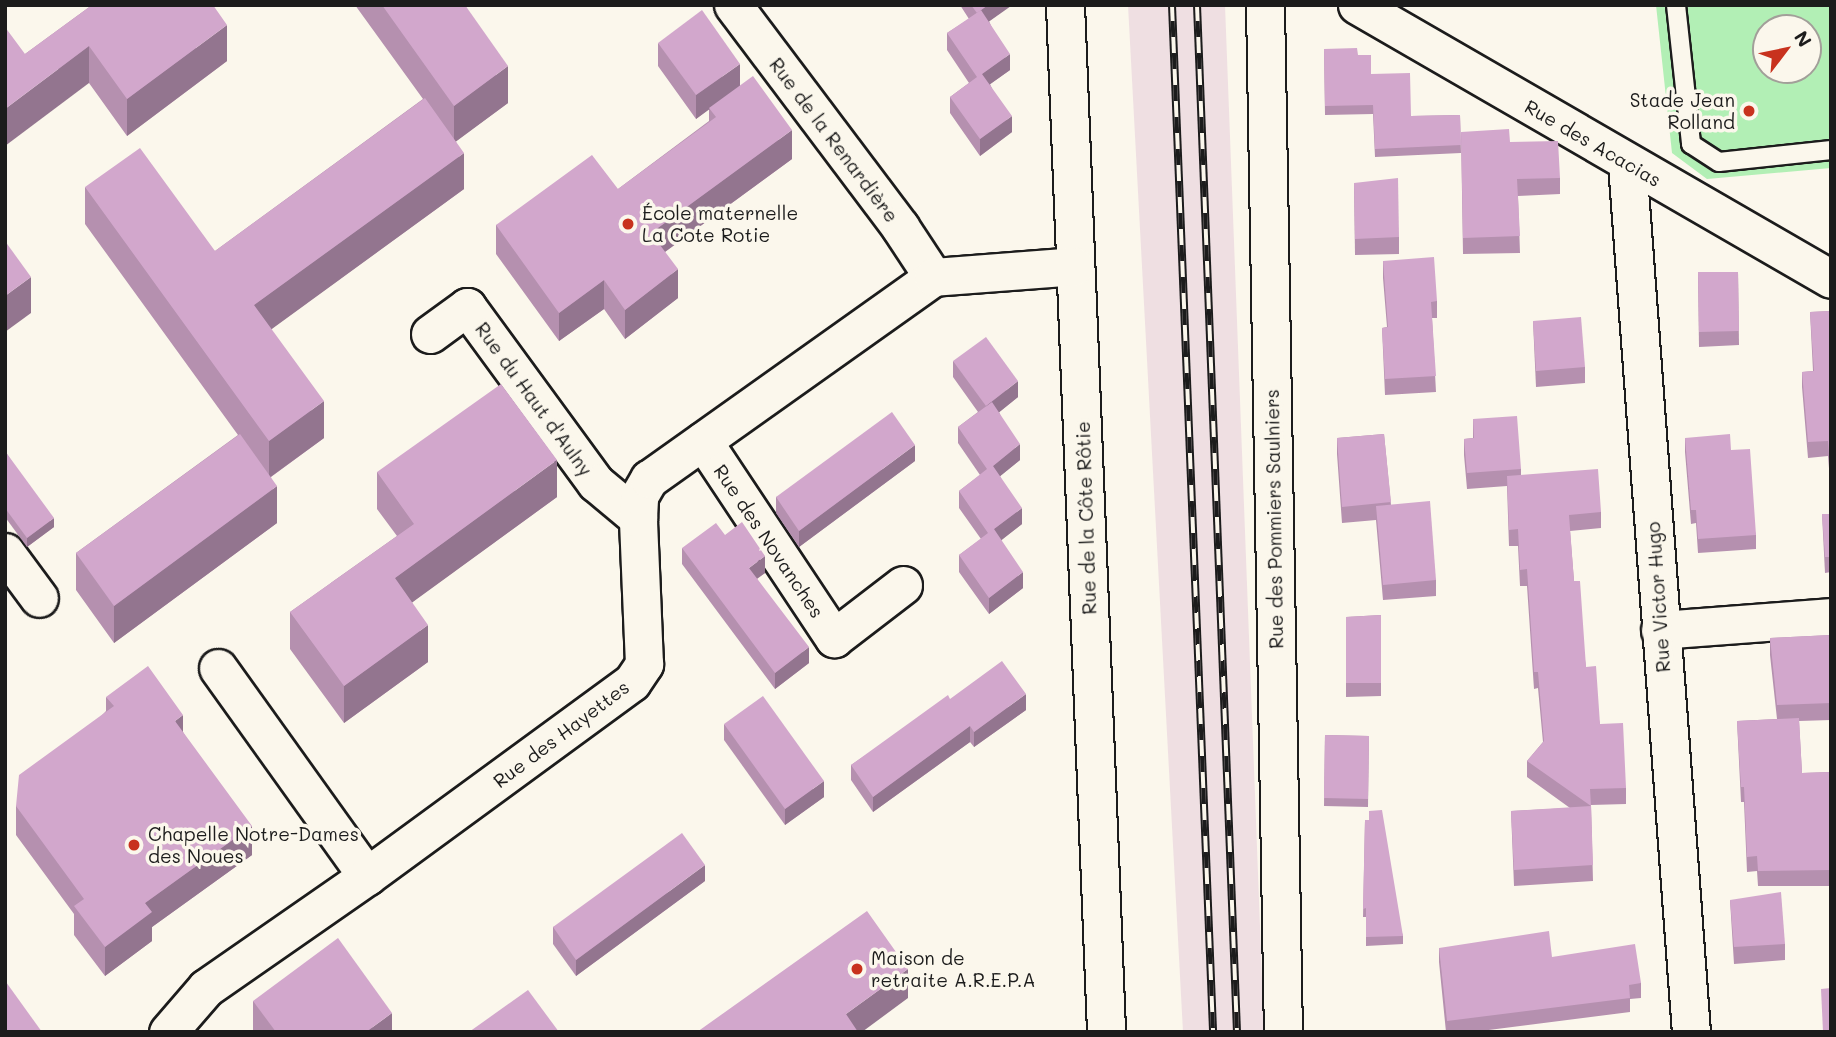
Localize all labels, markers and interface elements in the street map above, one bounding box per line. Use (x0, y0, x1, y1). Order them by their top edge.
north arrow (1752, 14, 1822, 84)
text: N (1789, 26, 1818, 51)
street label: Rue de la Renardière (765, 53, 903, 227)
place label: Stade Jean Rolland (1630, 89, 1735, 133)
street label: Rue des Acacias (1521, 95, 1665, 191)
marker: Stade Jean Rolland (1741, 103, 1757, 119)
place label: École maternelle La Cote Rotie (642, 202, 798, 246)
marker: École maternelle La Cote Rotie (620, 216, 636, 232)
street label: Rue du Haut d'Aulny (471, 318, 597, 480)
street label: Rue des Pommiers Saulniers (1260, 389, 1288, 649)
street label: Rue de la Côte Rôtie (1071, 421, 1101, 615)
street label: Rue des Novanches (709, 460, 829, 622)
street label: Rue Victor Hugo (1641, 521, 1675, 673)
street label: Rue des Hayettes (489, 675, 633, 793)
place label: Chapelle Notre-Dames des Noues (148, 823, 359, 867)
marker: Chapelle Notre-Dames des Noues (126, 837, 142, 853)
place label: Maison de retraite A.R.E.P.A (871, 947, 1036, 991)
marker: Maison de retraite A.R.E.P.A (849, 961, 865, 977)

